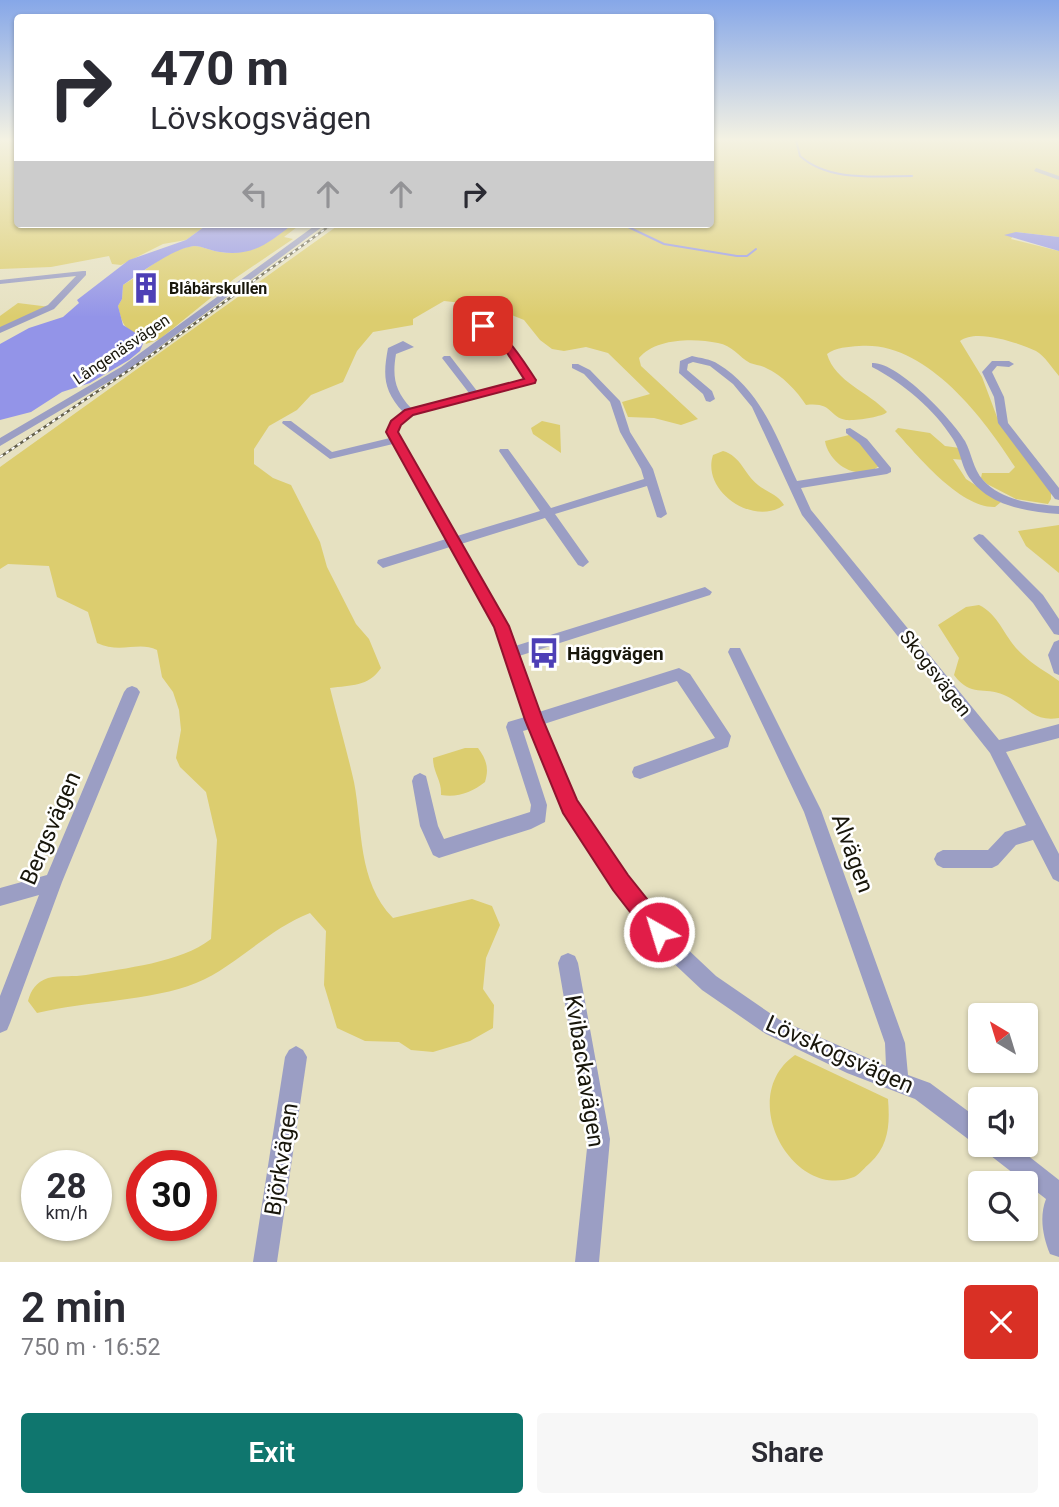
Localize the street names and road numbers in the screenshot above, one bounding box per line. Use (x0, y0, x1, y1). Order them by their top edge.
street label: Långenäsvägen (70, 310, 173, 389)
street label: Skogsvägen (895, 626, 976, 721)
street label: Bergsvägen (15, 768, 86, 889)
street label: Alvägen (826, 810, 879, 896)
street label: Kvibackavägen (559, 993, 610, 1149)
street label: Lövskogsvägen (762, 1010, 918, 1099)
street label: Björkvägen (259, 1101, 304, 1217)

